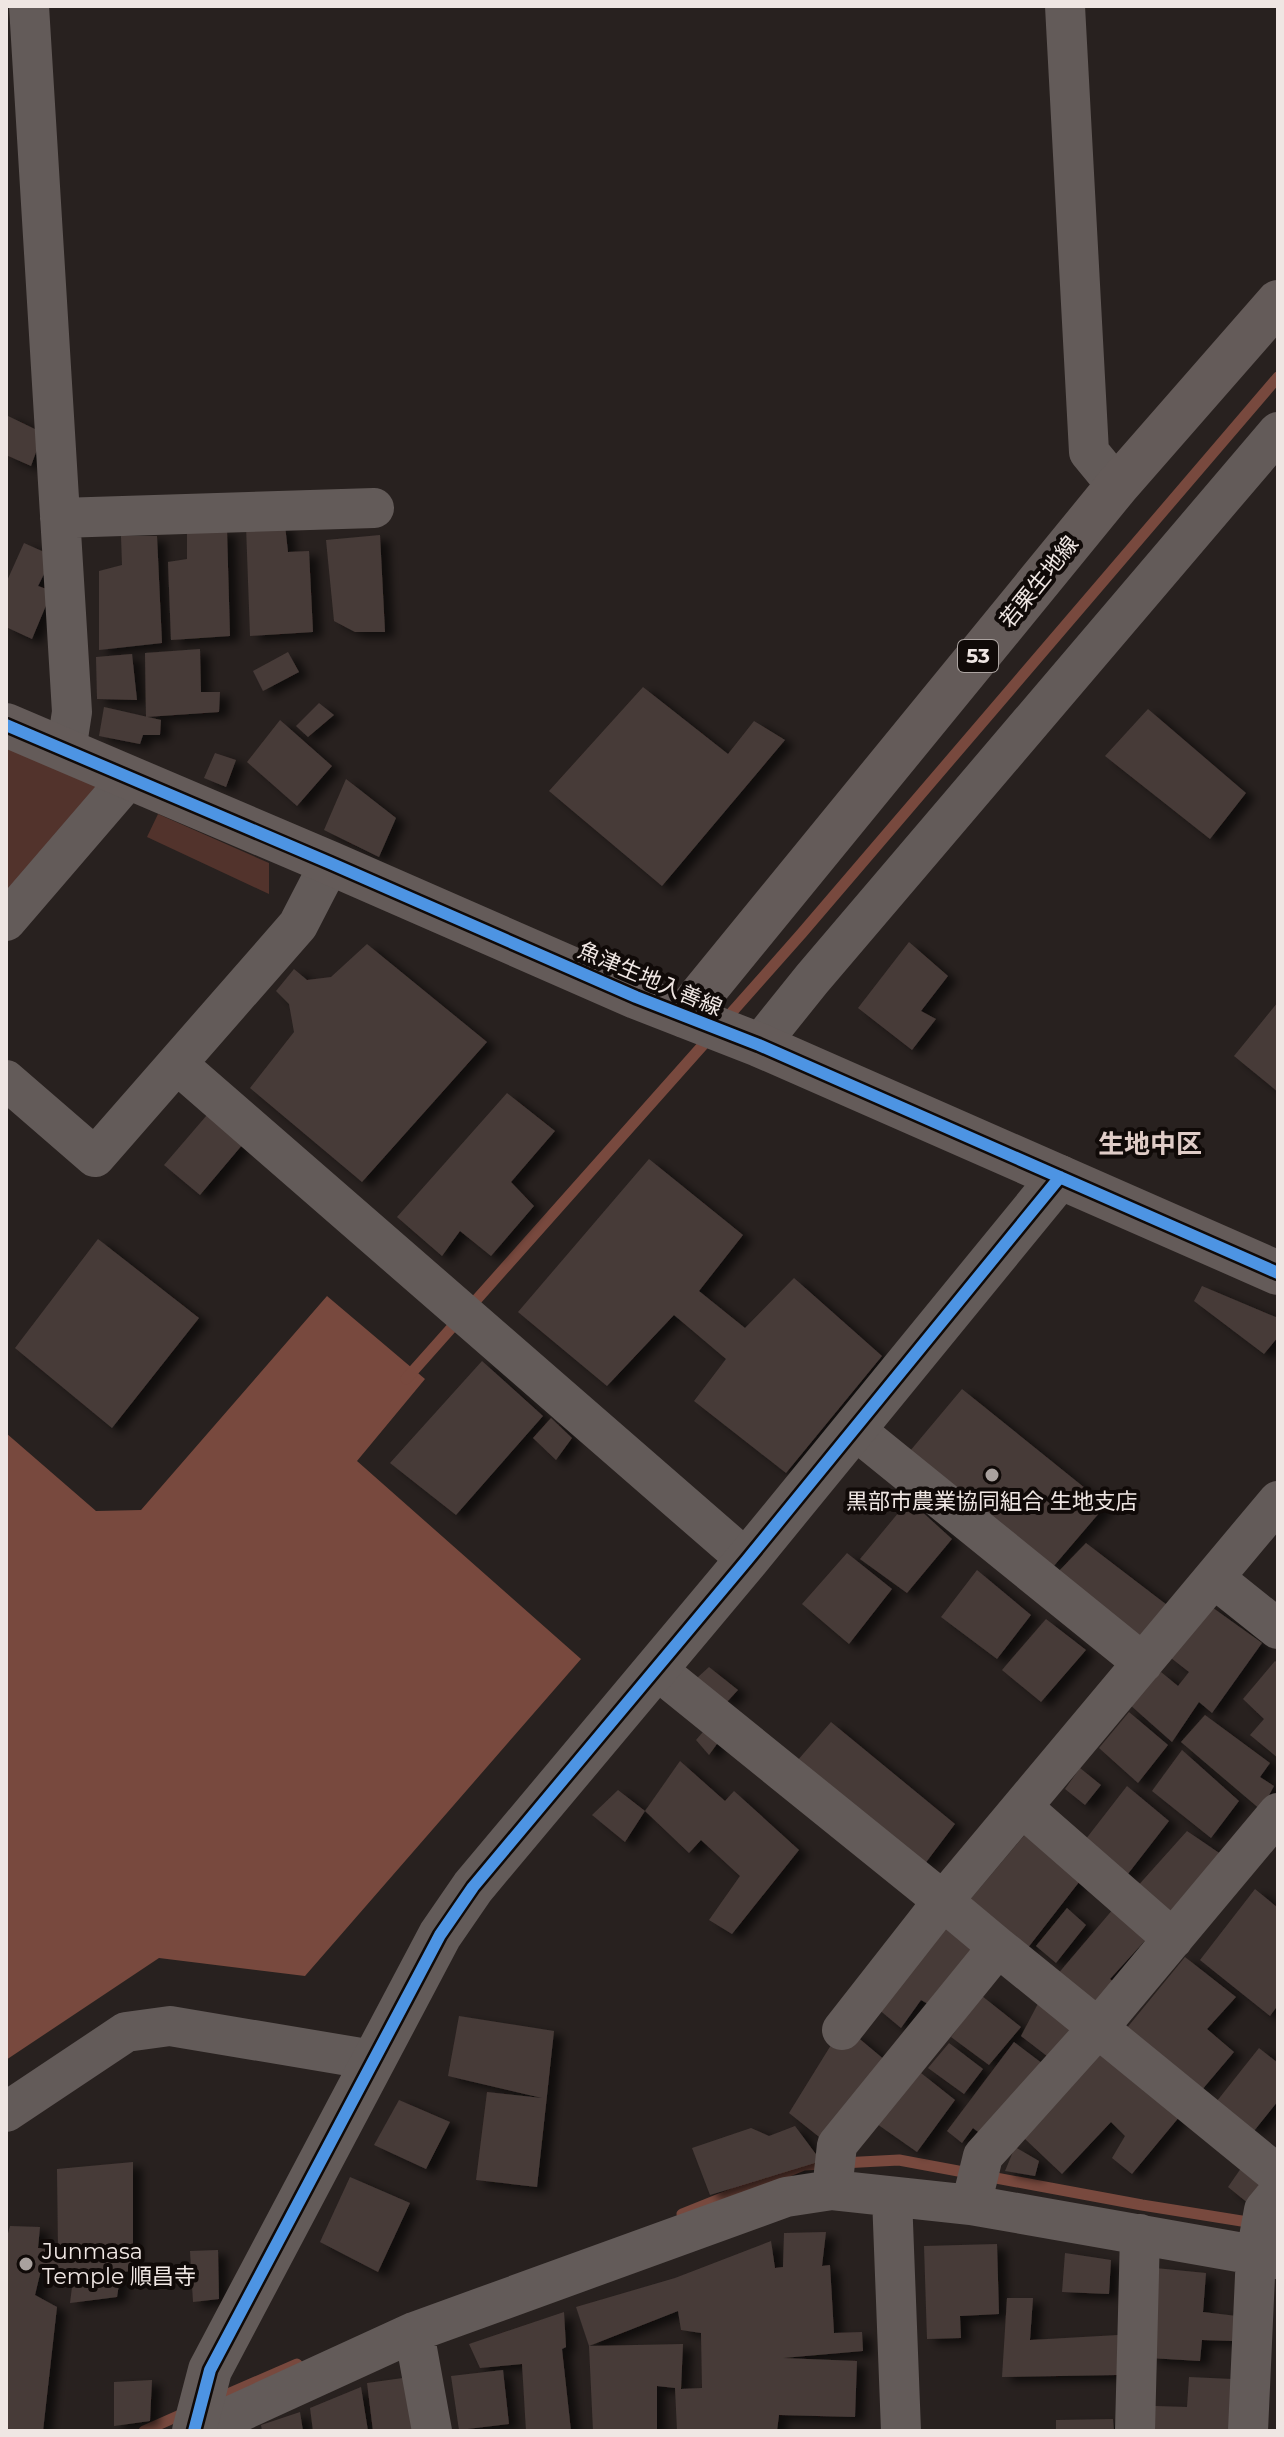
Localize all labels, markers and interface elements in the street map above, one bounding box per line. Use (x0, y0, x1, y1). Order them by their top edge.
street label: 若栗生地線 (994, 531, 1084, 633)
road number: 53 (958, 640, 998, 672)
street label: 魚津生地入善線 (574, 936, 726, 1022)
district label: 生地中区 (1098, 1128, 1202, 1160)
marker: 黒部市農業協同組合 生地支店 (983, 1466, 1001, 1484)
place label: 黒部市農業協同組合 生地支店 (846, 1488, 1138, 1515)
place label: Junmasa Temple 順昌寺 (41, 2238, 196, 2290)
marker: Junmasa Temple 順昌寺 (17, 2255, 35, 2273)

